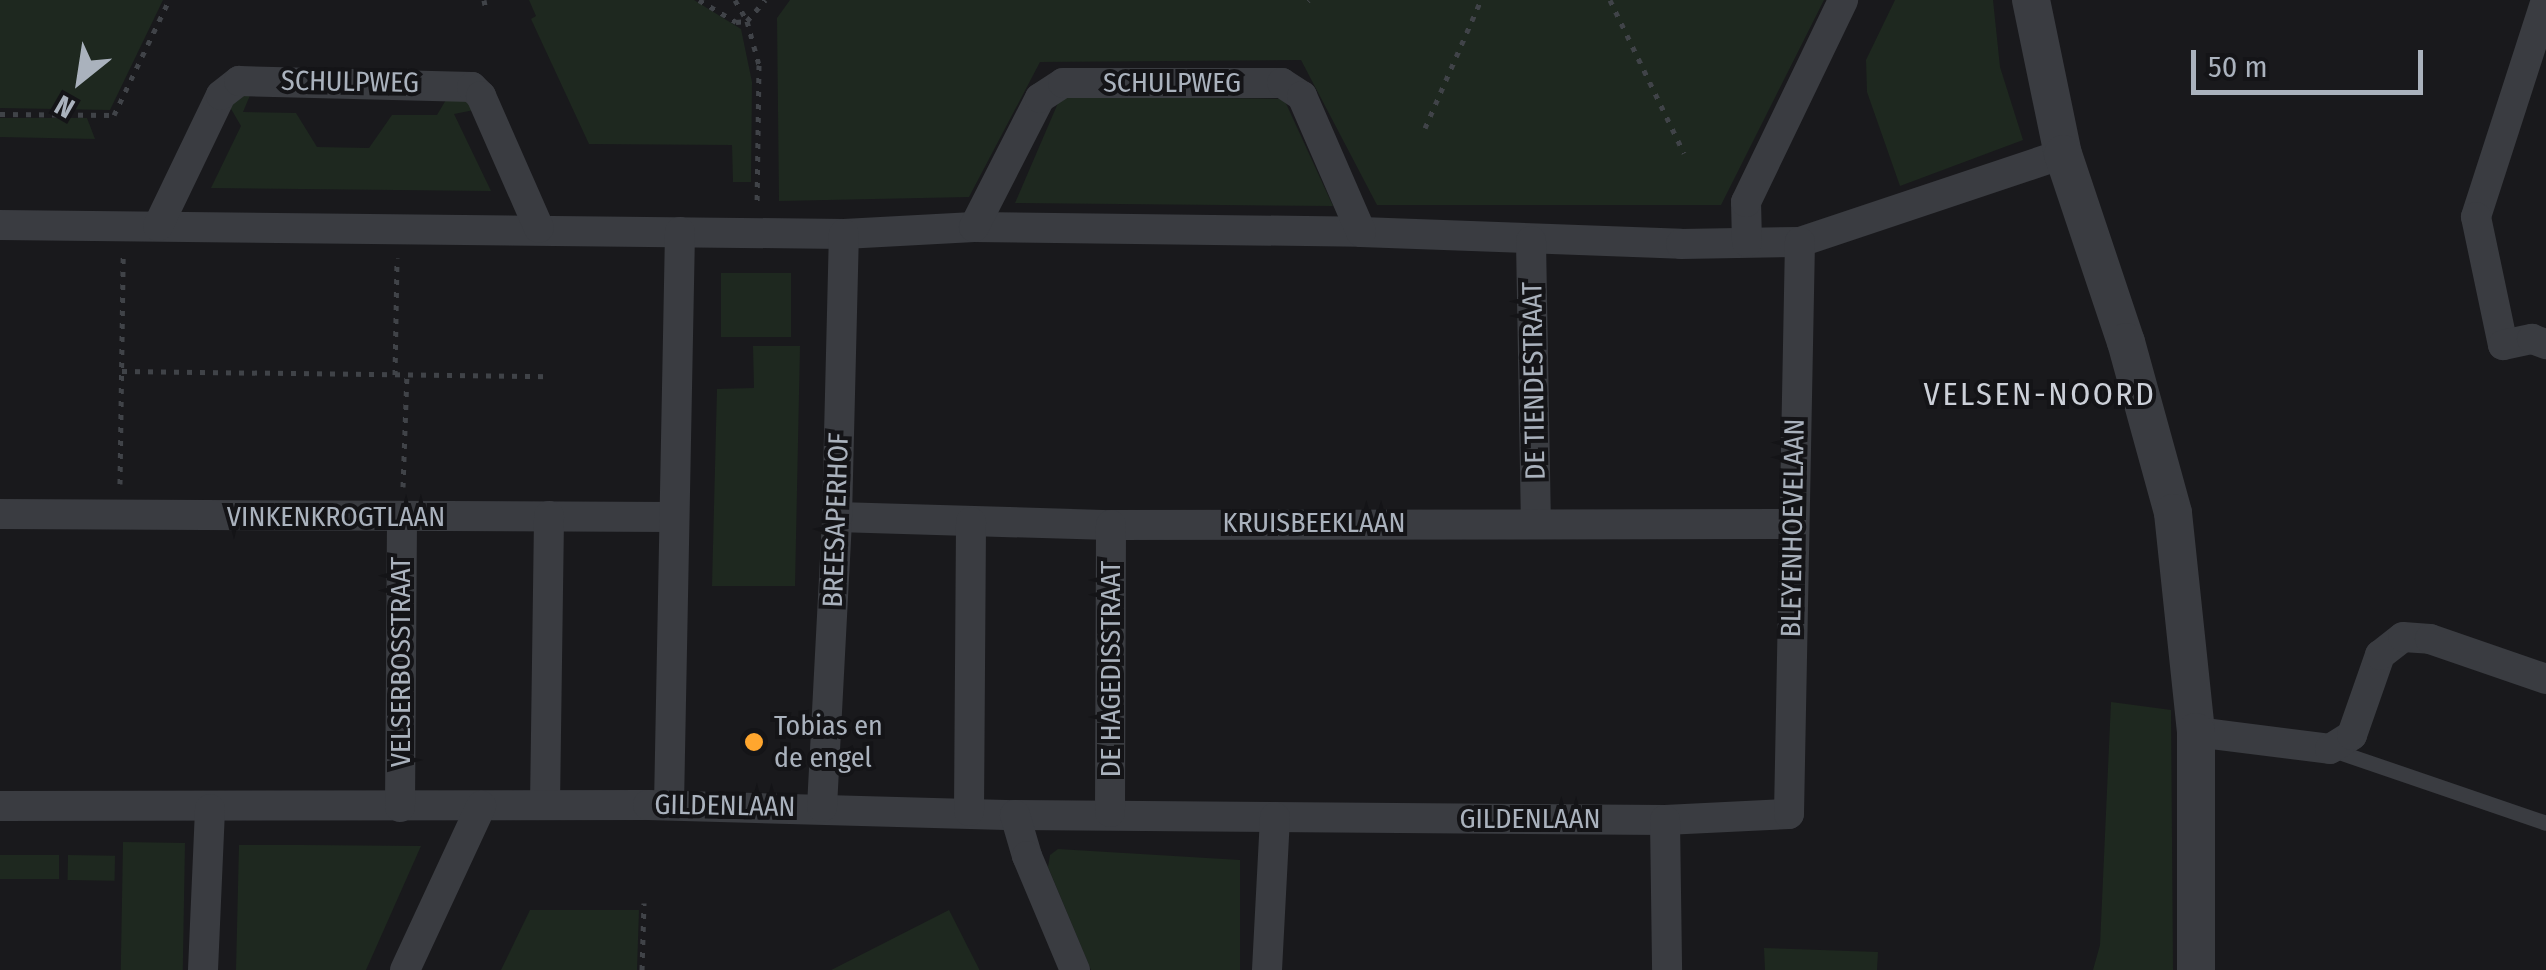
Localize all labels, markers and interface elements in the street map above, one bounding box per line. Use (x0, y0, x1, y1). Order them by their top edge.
north arrow (30, 30, 130, 130)
scale bar (2196, 30, 2428, 92)
text: 50 m (2208, 49, 2268, 85)
street label: SCHULPWEG (281, 64, 419, 100)
street label: SCHULPWEG (1103, 66, 1241, 100)
text: N (49, 88, 80, 125)
street label: DE TIENDESTRAAT (1515, 282, 1553, 480)
district label: VELSEN-NOORD (1924, 375, 2156, 413)
street label: BLEYENHOEVELAAN (1774, 418, 1812, 638)
street label: BREESAPERHOF (816, 432, 856, 608)
street label: VINKENKROGTLAAN (227, 500, 445, 534)
street label: KRUISBEEKLAAN (1223, 506, 1405, 540)
street label: VELSERBOSSTRAAT (384, 557, 418, 767)
street label: DE HAGEDISSTRAAT (1094, 561, 1128, 777)
place label: Tobias en de engel (774, 709, 883, 775)
marker: Tobias en de engel (743, 731, 765, 753)
street label: GILDENLAAN (654, 788, 796, 824)
street label: GILDENLAAN (1459, 802, 1601, 836)

